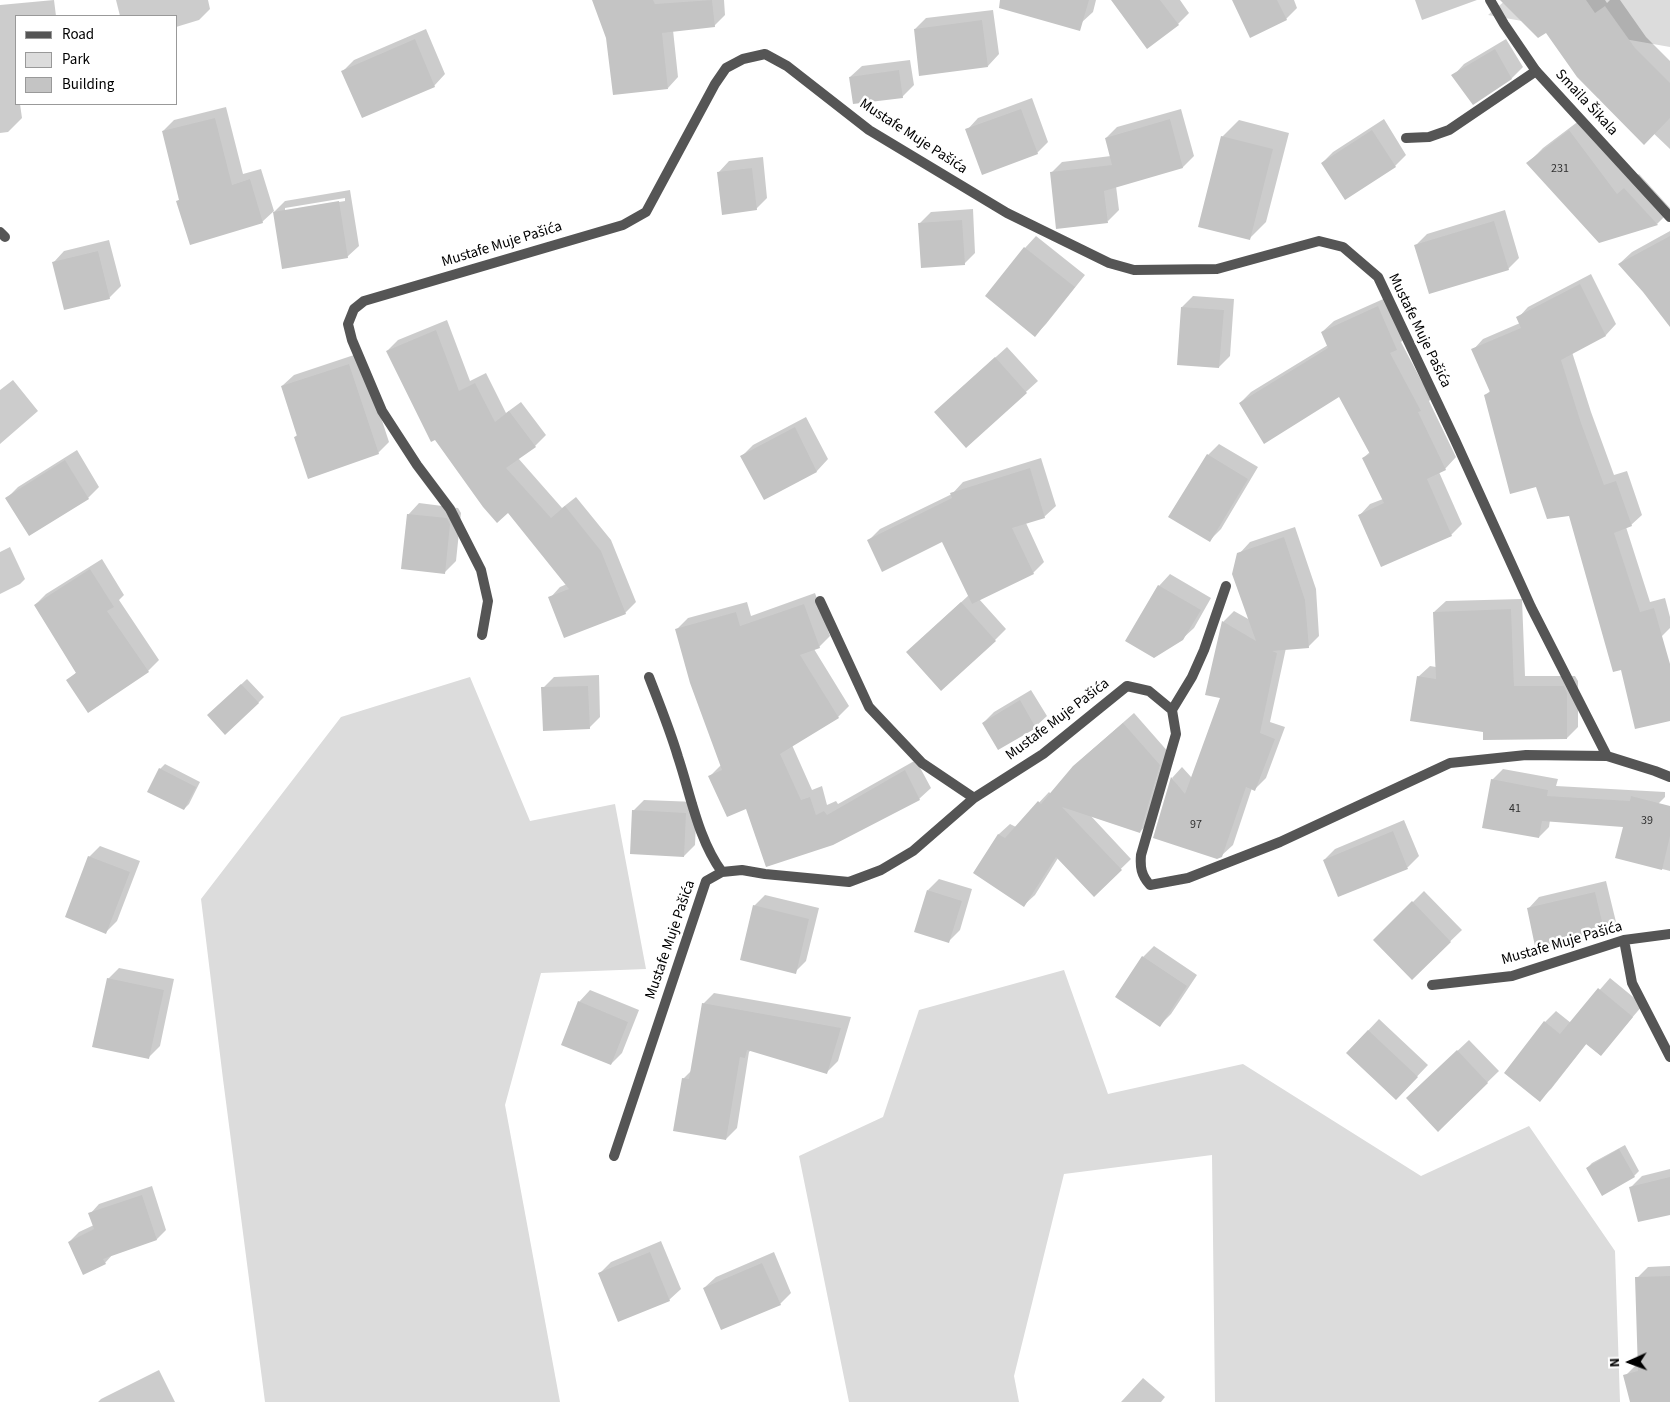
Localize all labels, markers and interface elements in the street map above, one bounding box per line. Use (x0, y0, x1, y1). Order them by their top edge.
legend (15, 15, 178, 105)
text: Road (62, 24, 94, 45)
text: Park (62, 49, 90, 70)
street label: Smaila Šikala (1551, 66, 1621, 140)
text: Building (62, 74, 114, 95)
street label: Mustafe Muje Pašića (856, 95, 970, 179)
house number: 231 (1551, 162, 1569, 176)
street label: Mustafe Muje Pašića (440, 218, 564, 272)
street label: Mustafe Muje Pašića (1384, 271, 1454, 391)
street label: Mustafe Muje Pašića (1003, 675, 1113, 765)
house number: 41 (1509, 802, 1521, 816)
house number: 39 (1641, 814, 1653, 828)
house number: 97 (1190, 818, 1202, 832)
street label: Mustafe Muje Pašića (642, 878, 700, 1002)
street label: Mustafe Muje Pašića (1499, 918, 1625, 970)
north arrow (1605, 1337, 1655, 1387)
text: N (1605, 1358, 1625, 1368)

